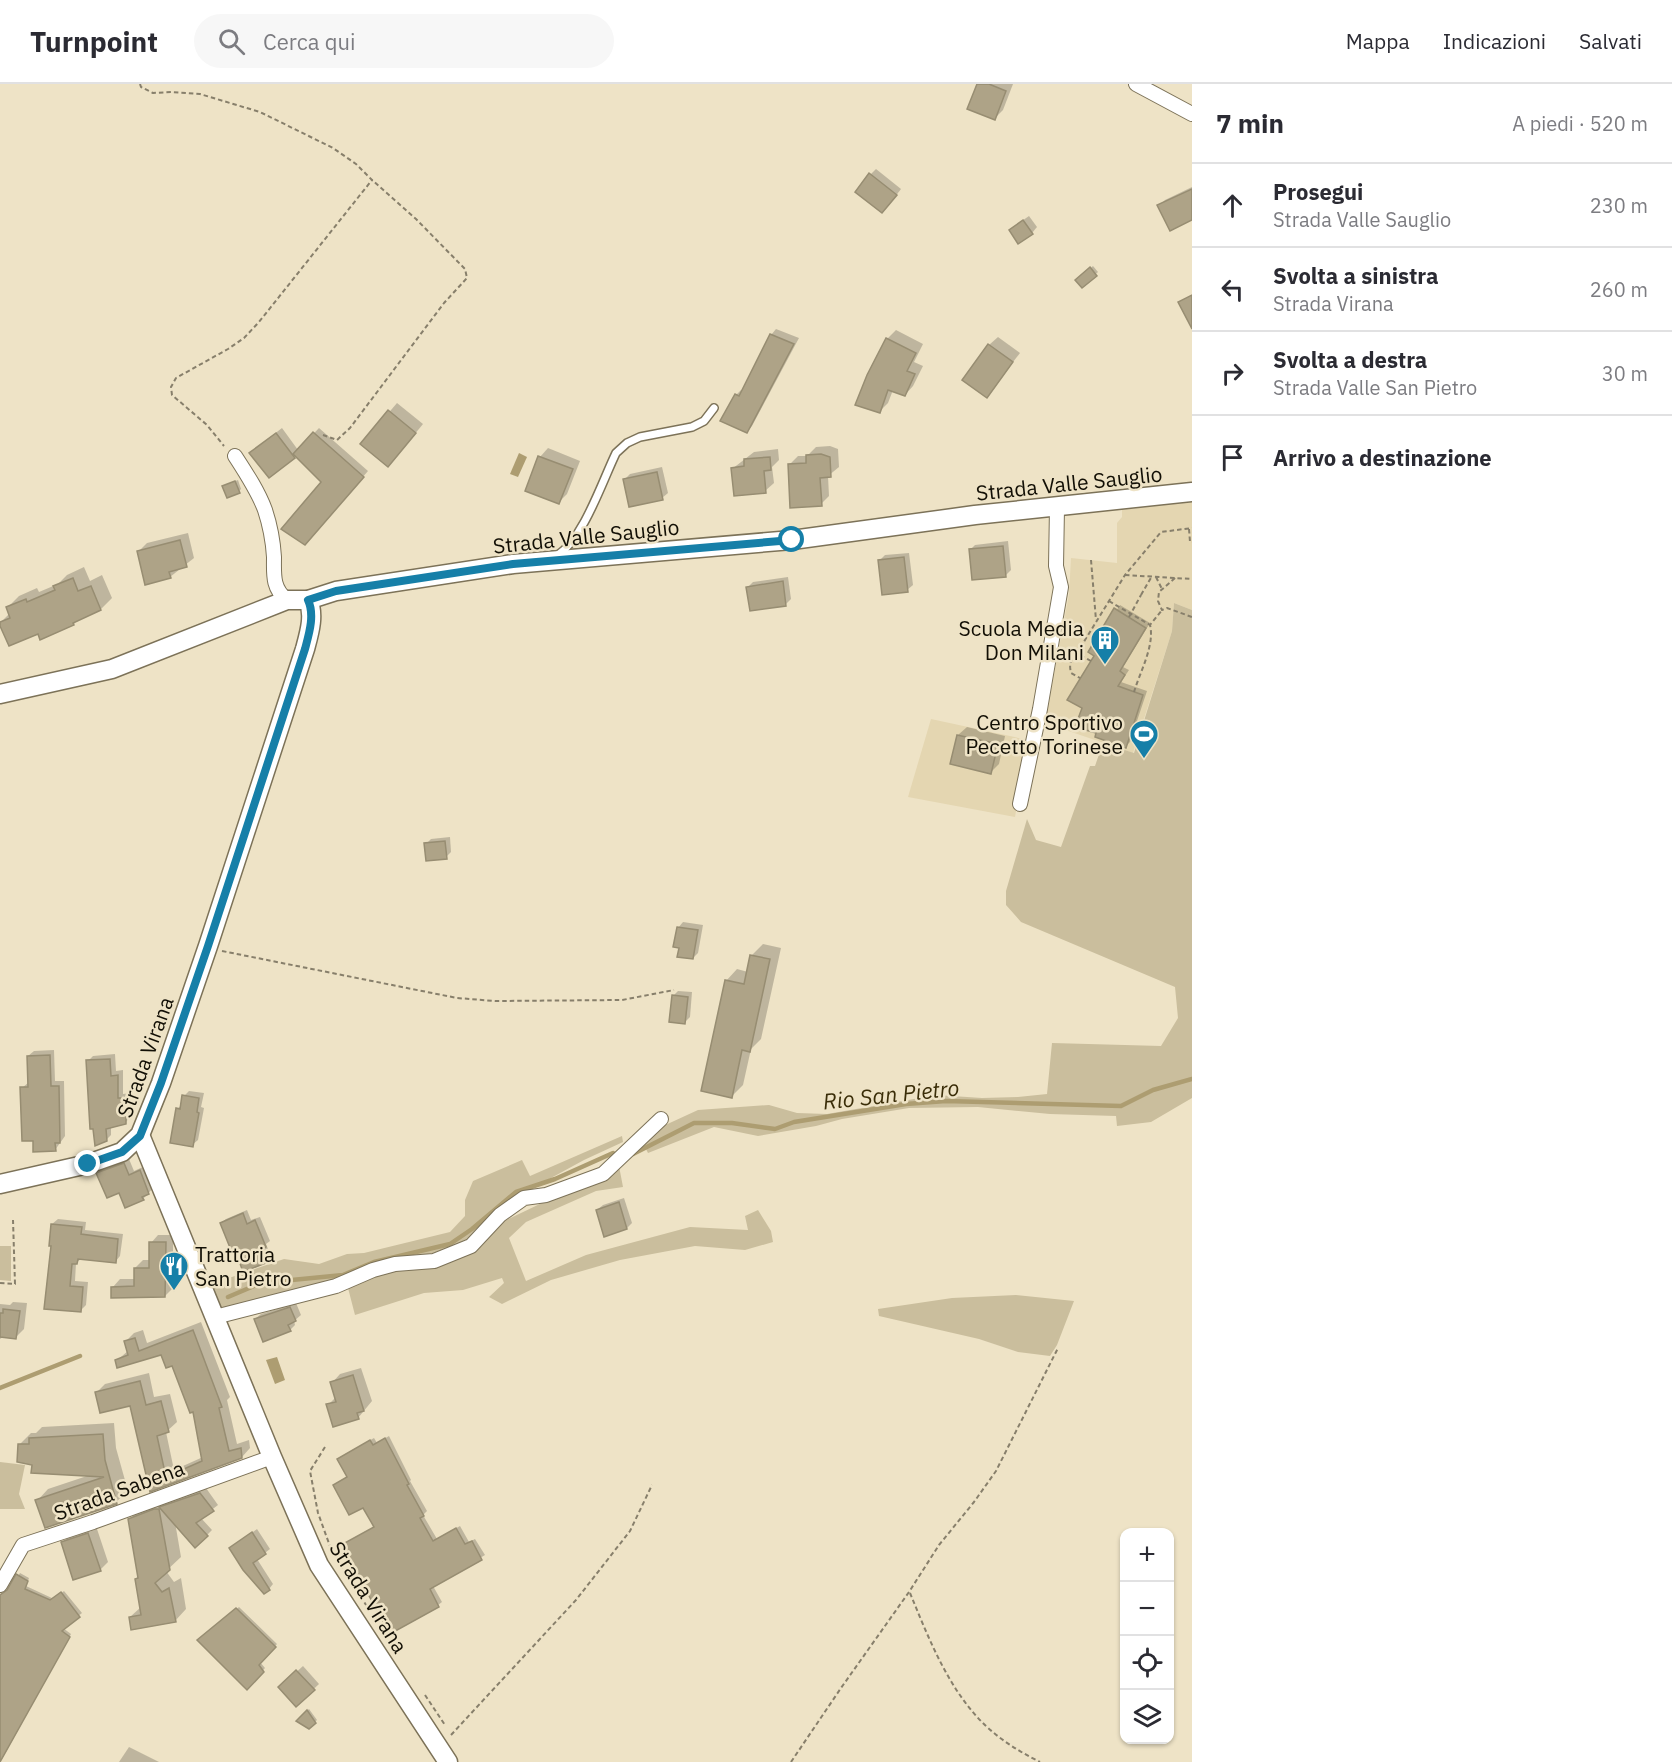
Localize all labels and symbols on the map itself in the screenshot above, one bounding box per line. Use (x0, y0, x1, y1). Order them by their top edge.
street label: Strada Valle Sauglio (975, 459, 1163, 507)
street label: Strada Valle Sauglio (492, 512, 680, 560)
route start (778, 526, 804, 552)
place label: Scuola Media Don Milani (958, 614, 1084, 666)
building icon: Scuola Media Don Milani (1089, 624, 1121, 666)
place label: Centro Sportivo Pecetto Torinese (965, 708, 1123, 760)
sports icon: Centro Sportivo Pecetto Torinese (1128, 718, 1160, 760)
street label: Strada Virana (110, 993, 180, 1121)
water label: Rio San Pietro (821, 1072, 961, 1116)
route end (74, 1150, 100, 1176)
place label: Trattoria San Pietro (195, 1240, 292, 1292)
restaurant icon: Trattoria San Pietro (158, 1250, 190, 1292)
street label: Strada Sabena (50, 1453, 188, 1527)
street label: Strada Virana (324, 1536, 414, 1658)

